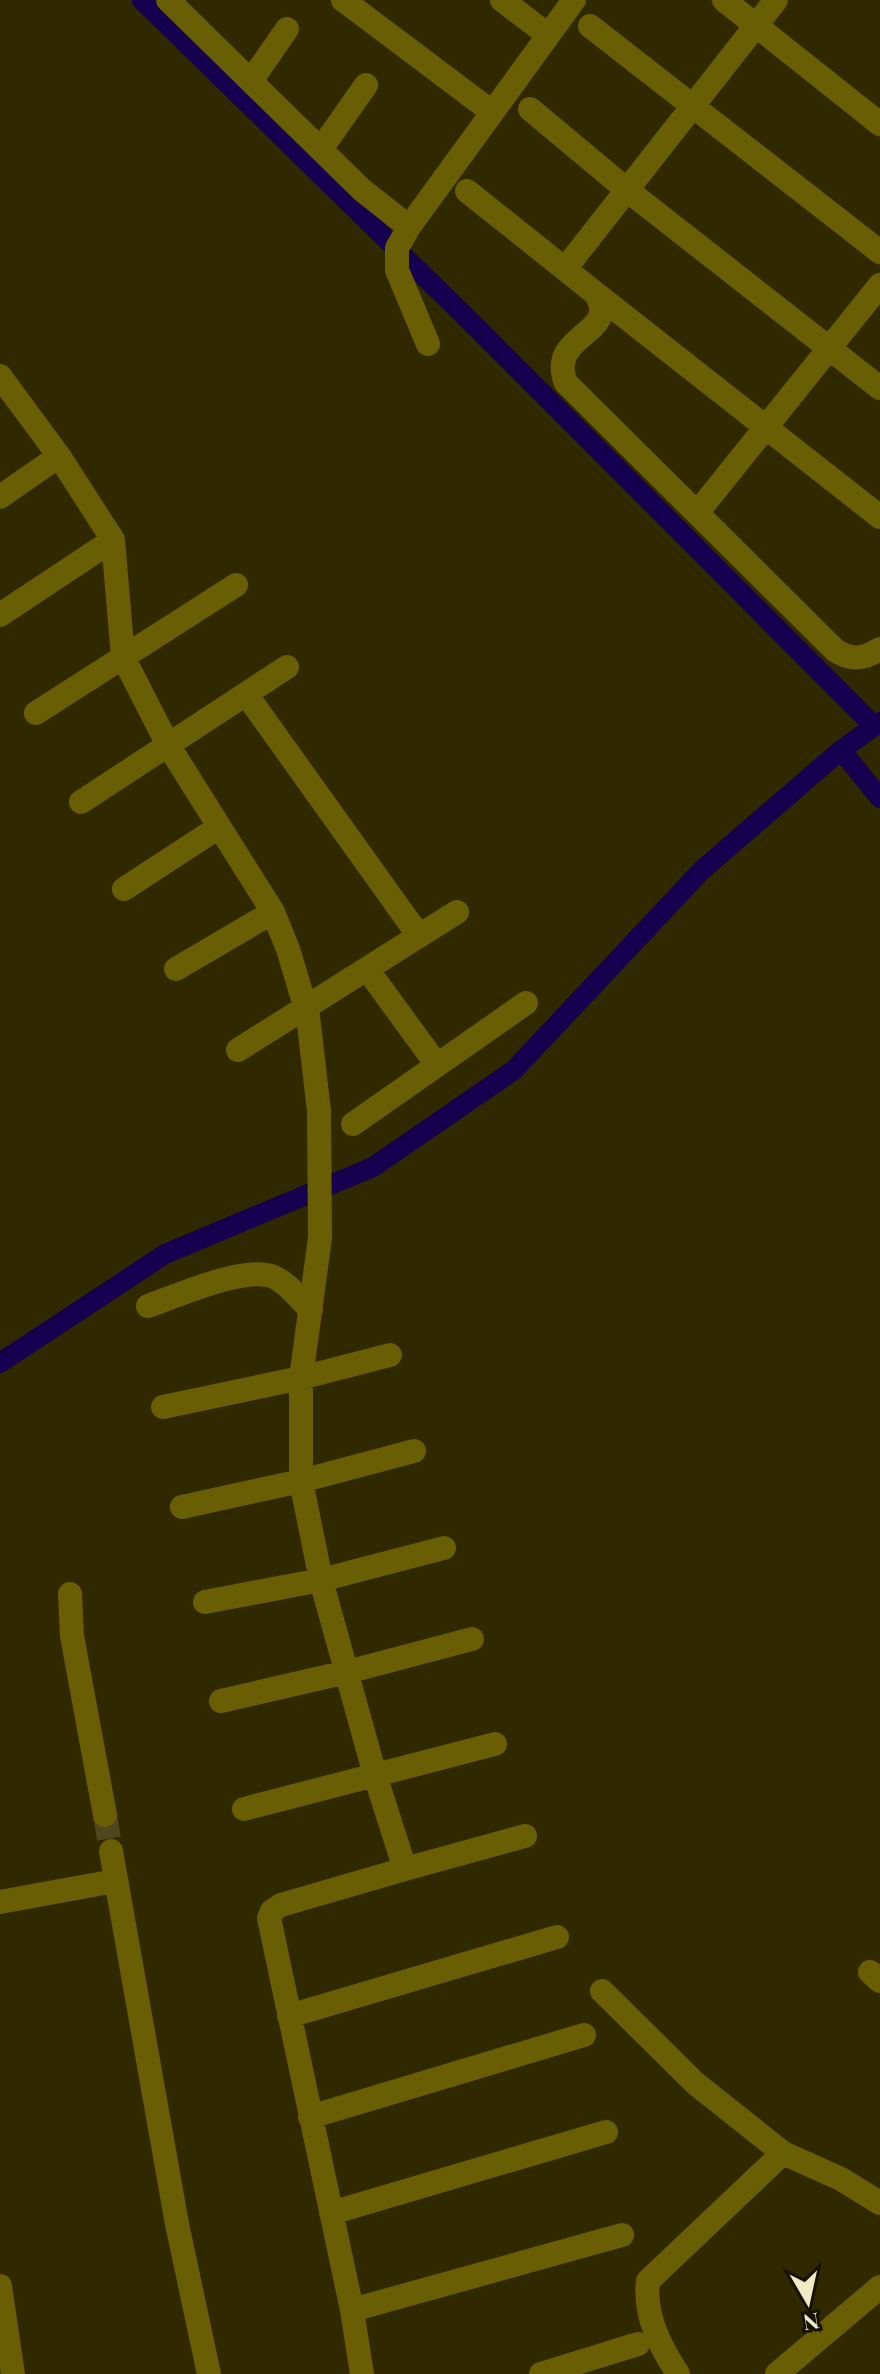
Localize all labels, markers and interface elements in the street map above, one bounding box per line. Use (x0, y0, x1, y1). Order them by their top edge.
north arrow (768, 2262, 848, 2342)
text: N (801, 2307, 821, 2339)

